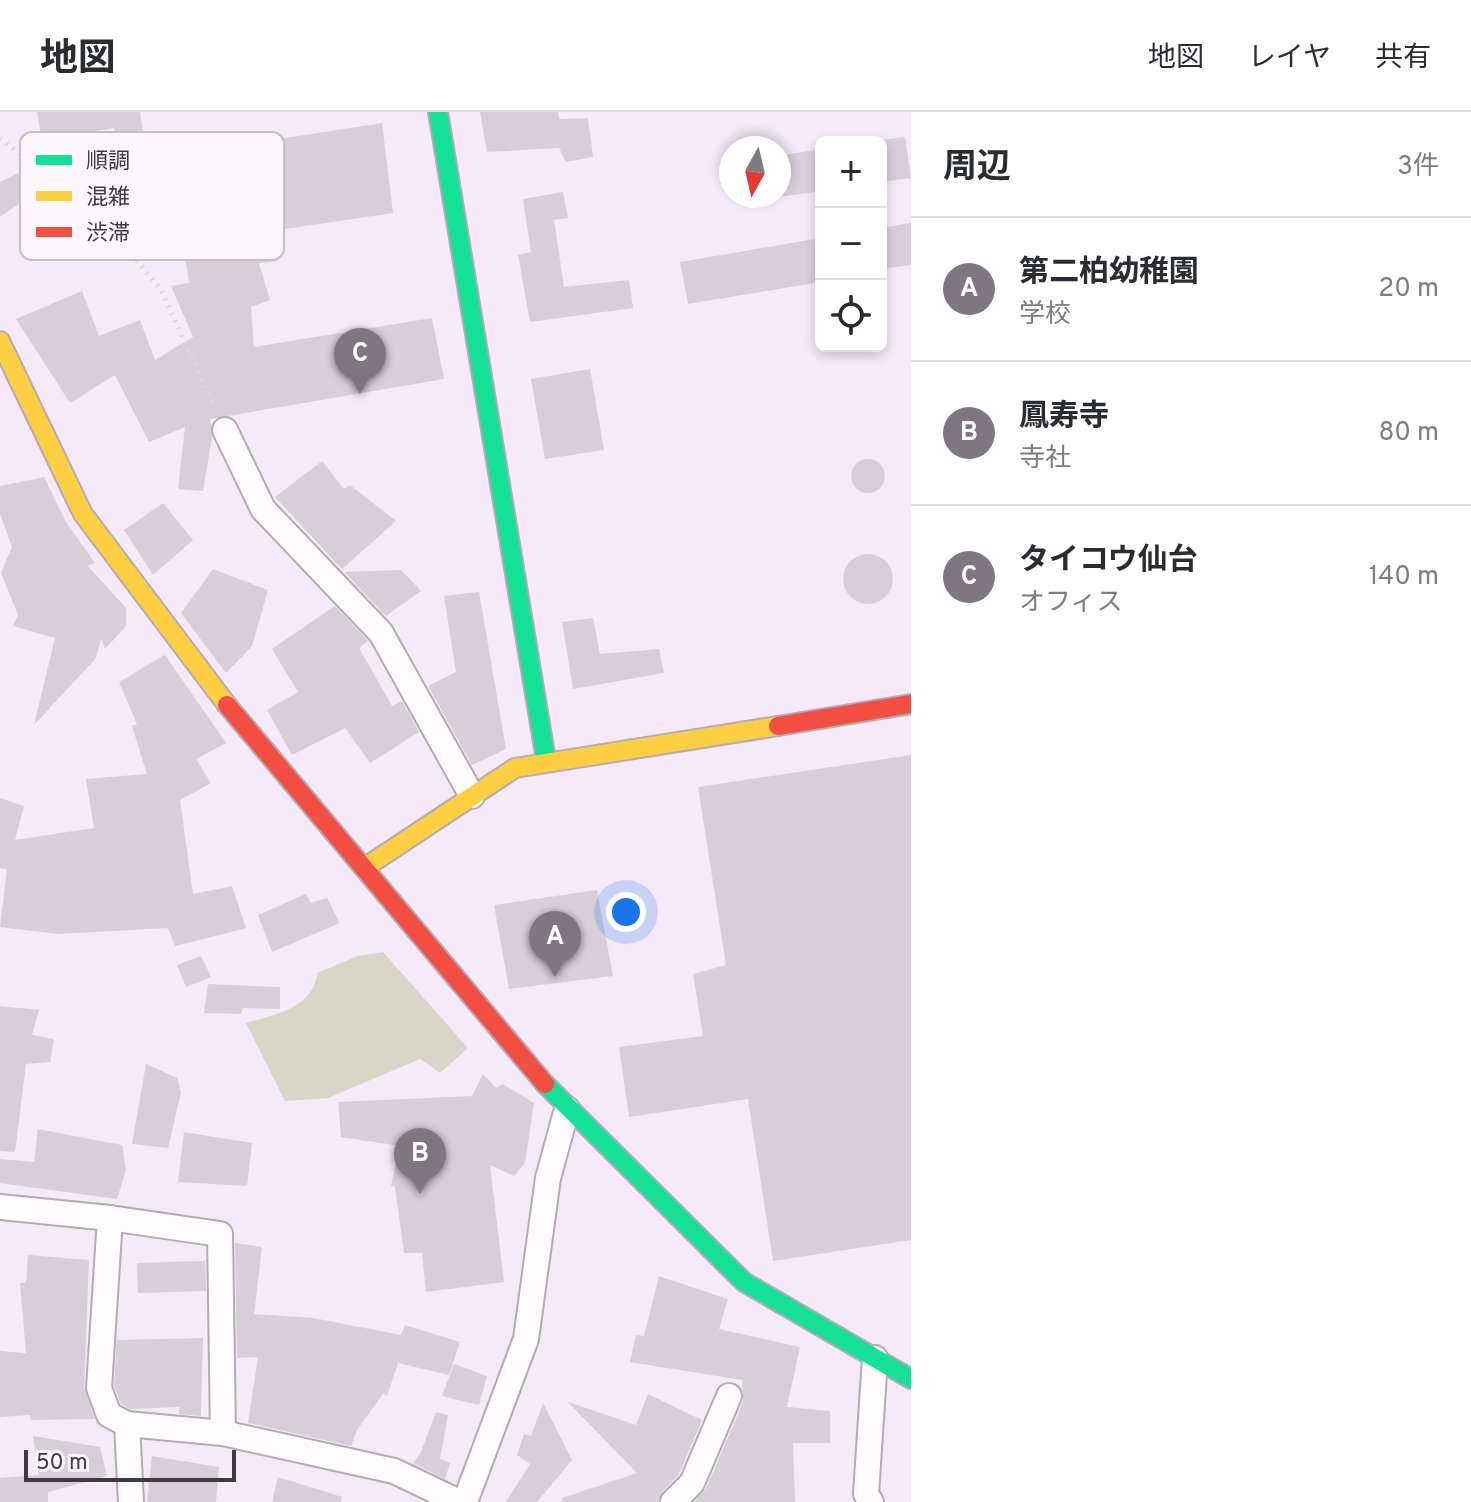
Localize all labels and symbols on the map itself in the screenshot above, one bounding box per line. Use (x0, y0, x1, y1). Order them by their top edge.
legend (20, 132, 284, 260)
north arrow (719, 136, 791, 208)
text: 順調 (86, 149, 130, 176)
text: 混雑 (86, 185, 130, 212)
text: 渋滞 (86, 221, 130, 248)
pin: C (334, 328, 386, 394)
your location (606, 892, 646, 932)
pin: A (529, 911, 581, 977)
pin: B (394, 1128, 446, 1194)
scale bar (24, 1446, 236, 1482)

